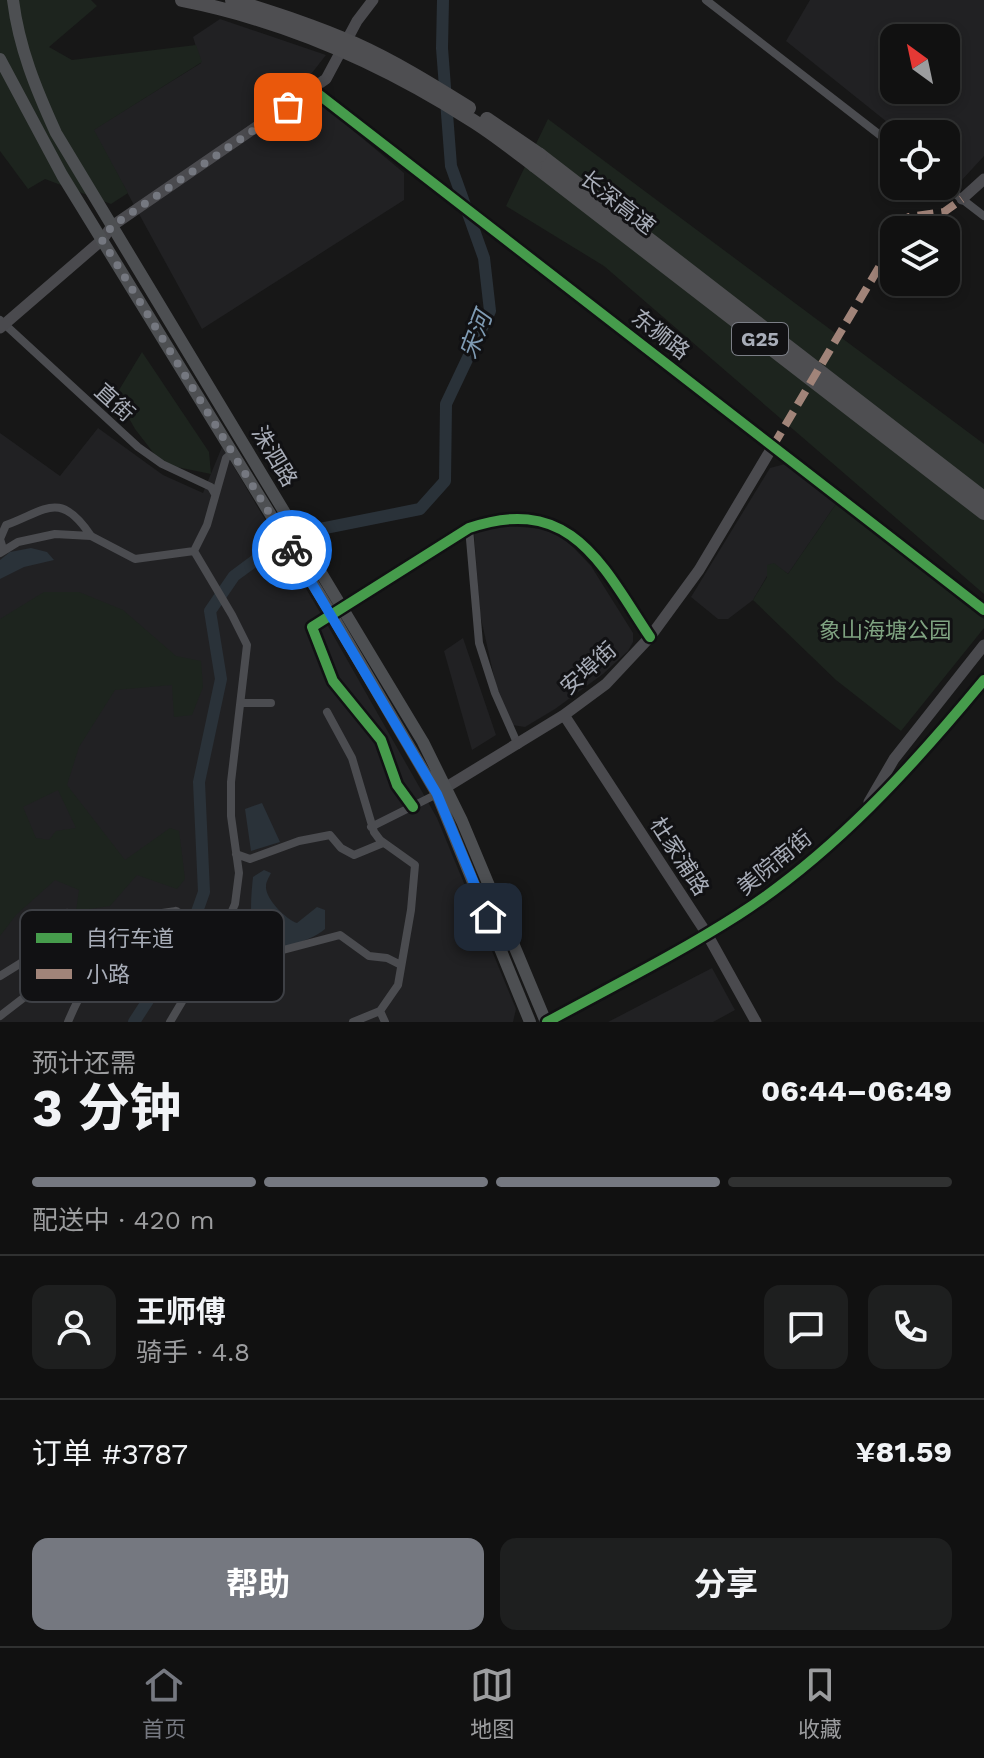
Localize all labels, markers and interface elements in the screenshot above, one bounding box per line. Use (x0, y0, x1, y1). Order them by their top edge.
north arrow (880, 24, 960, 104)
map controls (880, 24, 960, 296)
pin (254, 73, 322, 141)
icon: bag (266, 85, 310, 129)
button: locate (880, 120, 960, 200)
street label: 长深高速 (575, 165, 660, 239)
button: layers (880, 216, 960, 296)
water label: 宋河 (454, 304, 499, 362)
street label: 东狮路 (627, 304, 694, 365)
road number: G25 (732, 323, 788, 355)
street label: 直街 (90, 378, 139, 426)
street label: 洙泗路 (247, 422, 302, 491)
courier (252, 510, 332, 590)
icon: bike (270, 528, 314, 572)
park label: 象山海塘公园 (819, 618, 951, 643)
street label: 安埠街 (555, 637, 621, 700)
street label: 杜家浦路 (645, 813, 714, 900)
street label: 美院南街 (732, 825, 816, 900)
pin (454, 883, 522, 951)
icon: home (466, 895, 510, 939)
legend (20, 910, 284, 1002)
text: 自行车道 (86, 926, 174, 951)
text: 小路 (86, 962, 130, 987)
text: 预计还需 (32, 1048, 136, 1078)
text: 06:44–06:49 (761, 1073, 952, 1108)
text: 3 分钟 (32, 1078, 182, 1139)
text: 配送中 · 420 m (32, 1205, 214, 1235)
button: person (32, 1285, 116, 1369)
button: chat (764, 1285, 848, 1369)
button: phone (868, 1285, 952, 1369)
text: 王师傅 (136, 1294, 226, 1329)
text: 骑手 · 4.8 (136, 1337, 250, 1367)
text: ¥81.59 (856, 1434, 952, 1469)
text: 订单 #3787 (32, 1436, 188, 1471)
button: 帮助 (32, 1538, 484, 1630)
button: 分享 (500, 1538, 952, 1630)
tab: 首页 (142, 1663, 186, 1743)
tab: 地图 (470, 1663, 514, 1743)
tab: 收藏 (798, 1663, 842, 1743)

